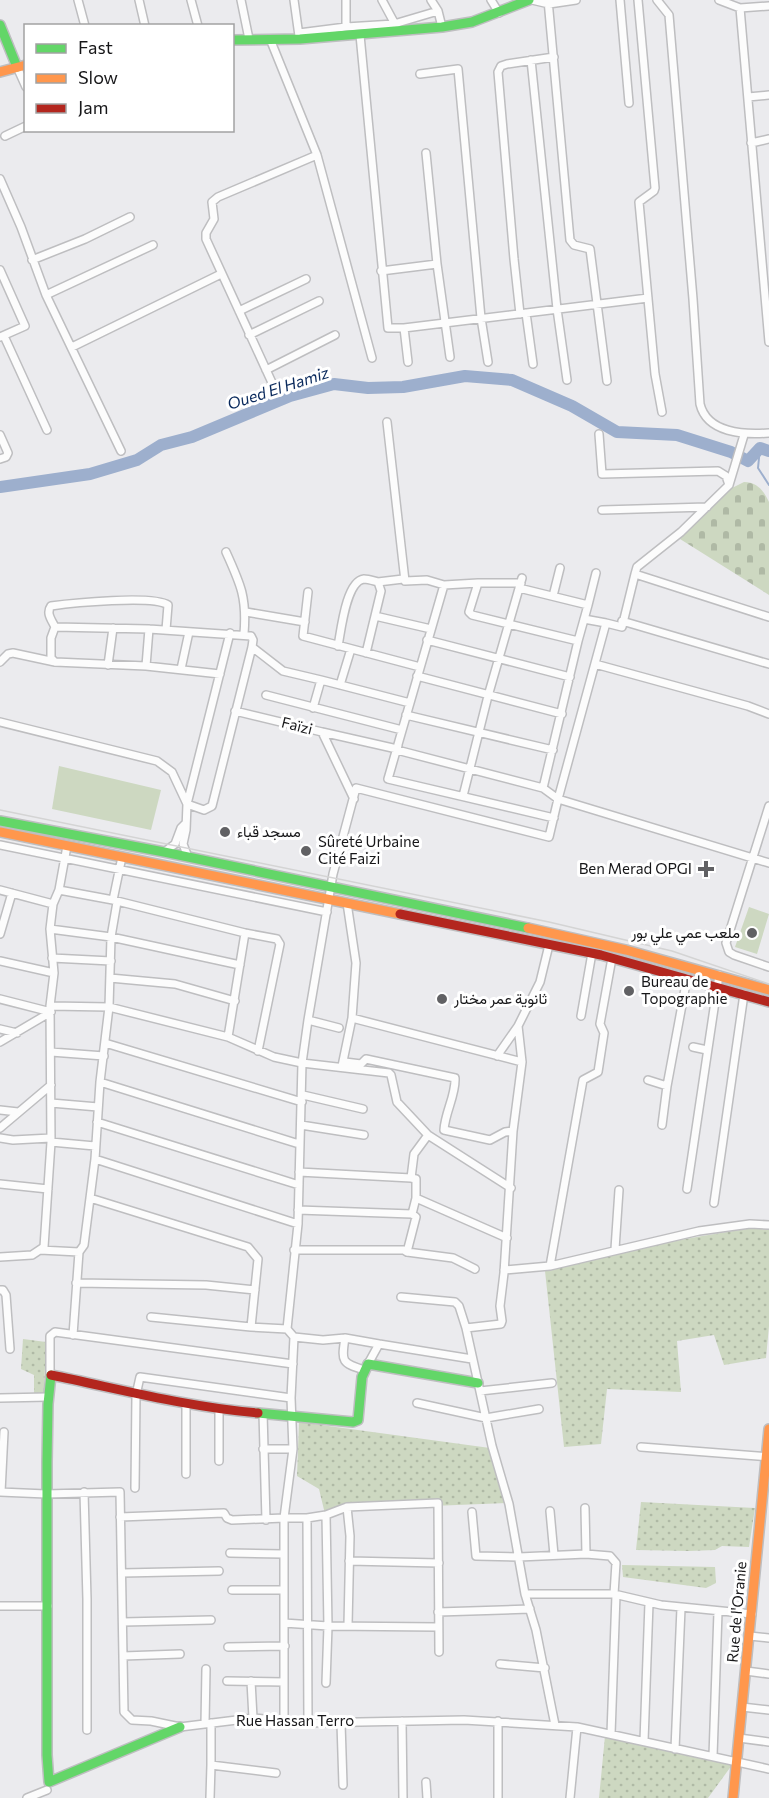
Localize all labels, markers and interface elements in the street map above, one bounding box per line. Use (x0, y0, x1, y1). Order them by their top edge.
legend (24, 24, 234, 132)
text: Fast (78, 36, 113, 58)
text: Slow (78, 66, 118, 88)
text: Jam (78, 96, 108, 118)
water label: Oued El Hamiz (225, 362, 331, 413)
street label: Faïzi (280, 713, 315, 738)
place label: مسجد قباء (237, 822, 301, 841)
marker: مسجد قباء (218, 825, 232, 839)
place label: Sûreté Urbaine Cité Faizi (318, 832, 420, 867)
marker: Sûreté Urbaine Cité Faizi (299, 844, 313, 858)
place label: Ben Merad OPGI (579, 859, 692, 877)
marker: Ben Merad OPGI (697, 860, 715, 878)
place label: ملعب عمي علي بور (630, 923, 740, 946)
marker: ملعب عمي علي بور (745, 926, 759, 940)
place label: Bureau de Topographie (641, 972, 727, 1007)
marker: Bureau de Topographie (622, 984, 636, 998)
place label: ثانوية عمر مختار (453, 989, 547, 1008)
marker: ثانوية عمر مختار (435, 992, 449, 1006)
street label: Rue de l'Oranie (723, 1560, 749, 1663)
street label: Rue Hassan Terro (236, 1711, 354, 1729)

